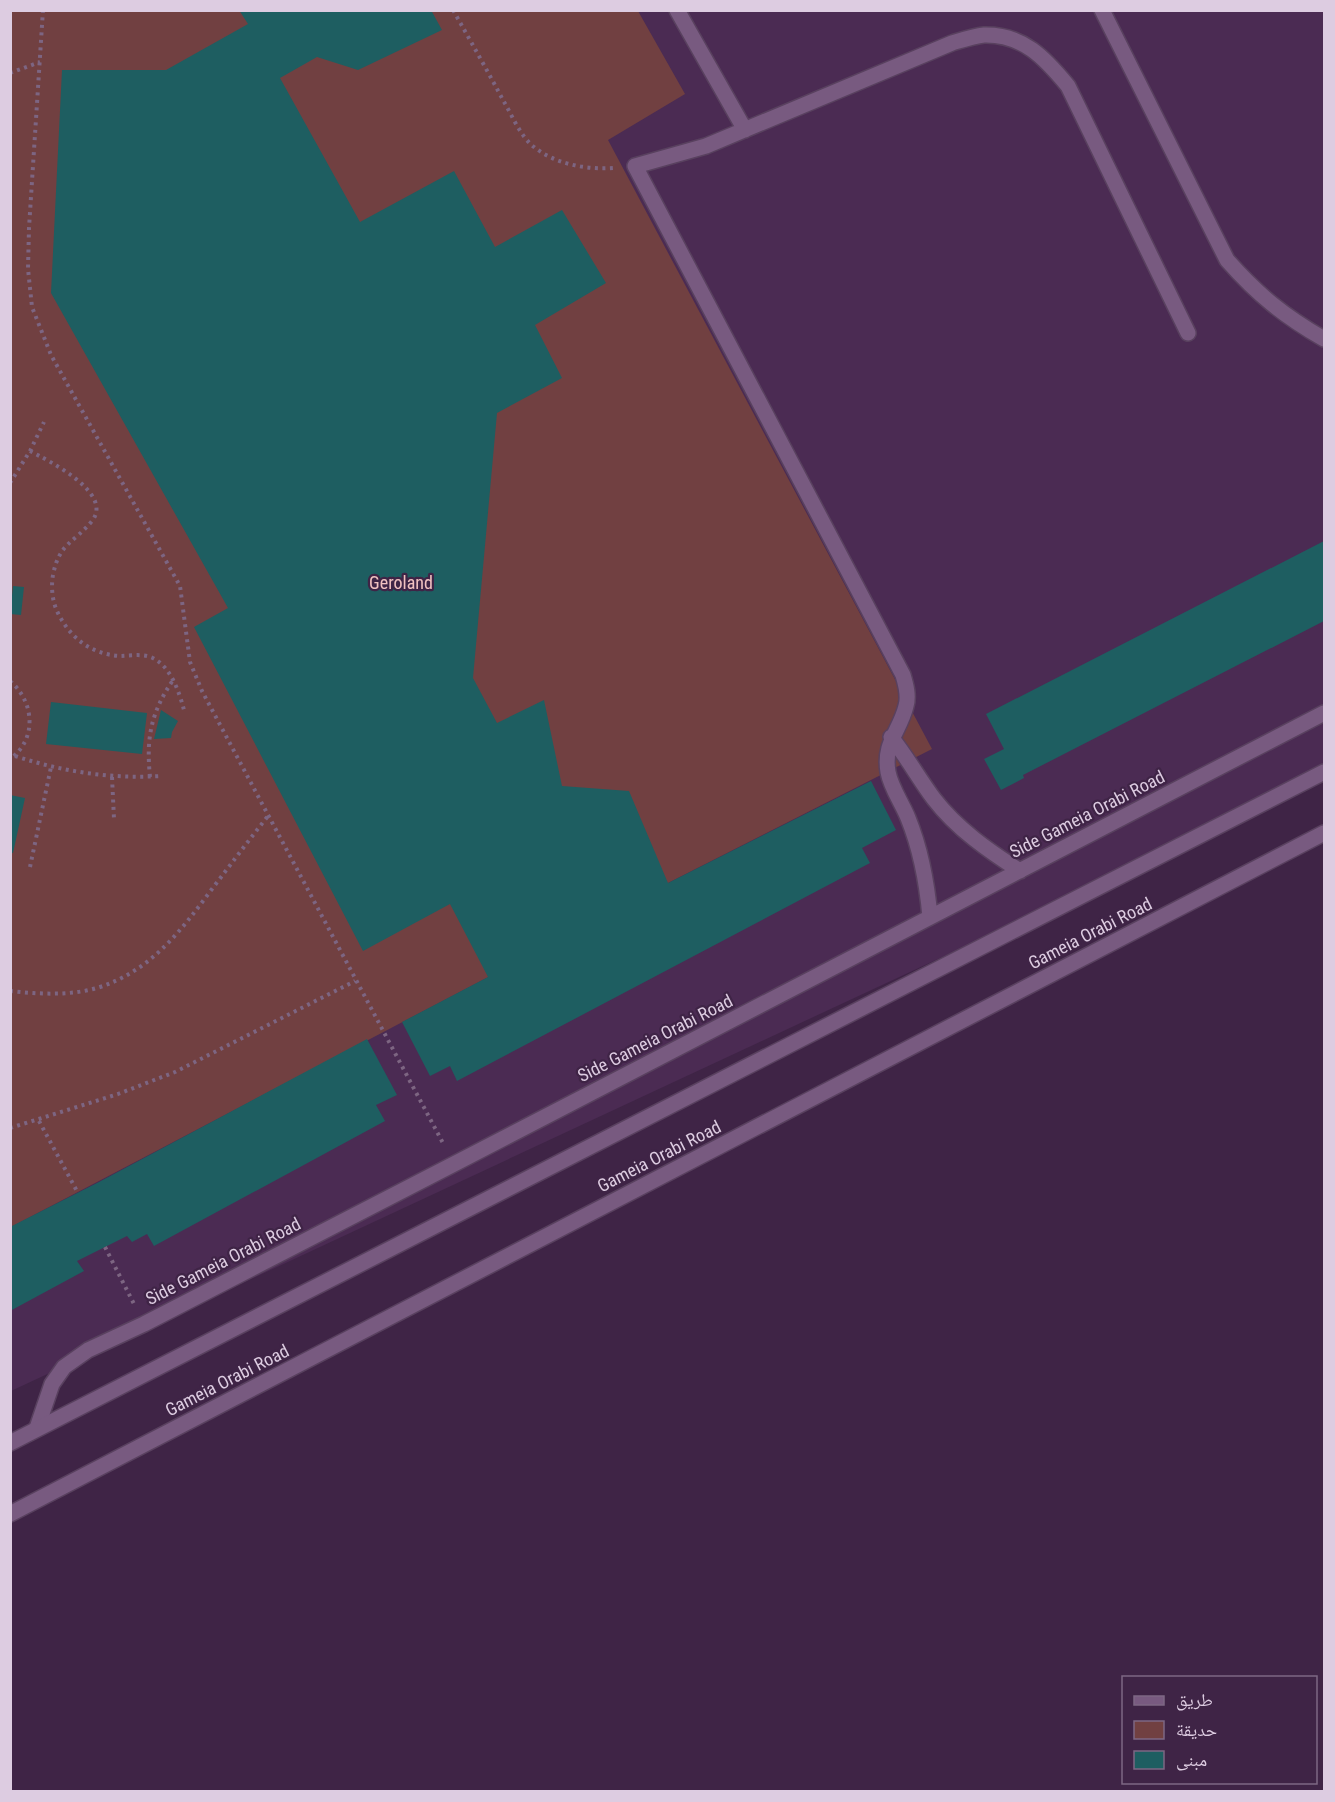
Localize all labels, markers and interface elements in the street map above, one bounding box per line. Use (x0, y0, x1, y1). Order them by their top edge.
park label: Geroland (369, 572, 433, 593)
street label: Side Gameia Orabi Road (1006, 766, 1168, 862)
street label: Gameia Orabi Road (1025, 893, 1155, 973)
street label: Side Gameia Orabi Road (574, 990, 736, 1086)
street label: Gameia Orabi Road (594, 1116, 724, 1196)
street label: Side Gameia Orabi Road (142, 1213, 304, 1309)
street label: Gameia Orabi Road (162, 1340, 292, 1420)
legend (1122, 1676, 1317, 1784)
text: طريق (1176, 1689, 1213, 1711)
text: حديقة (1176, 1719, 1217, 1740)
text: مبنى (1176, 1749, 1207, 1771)

